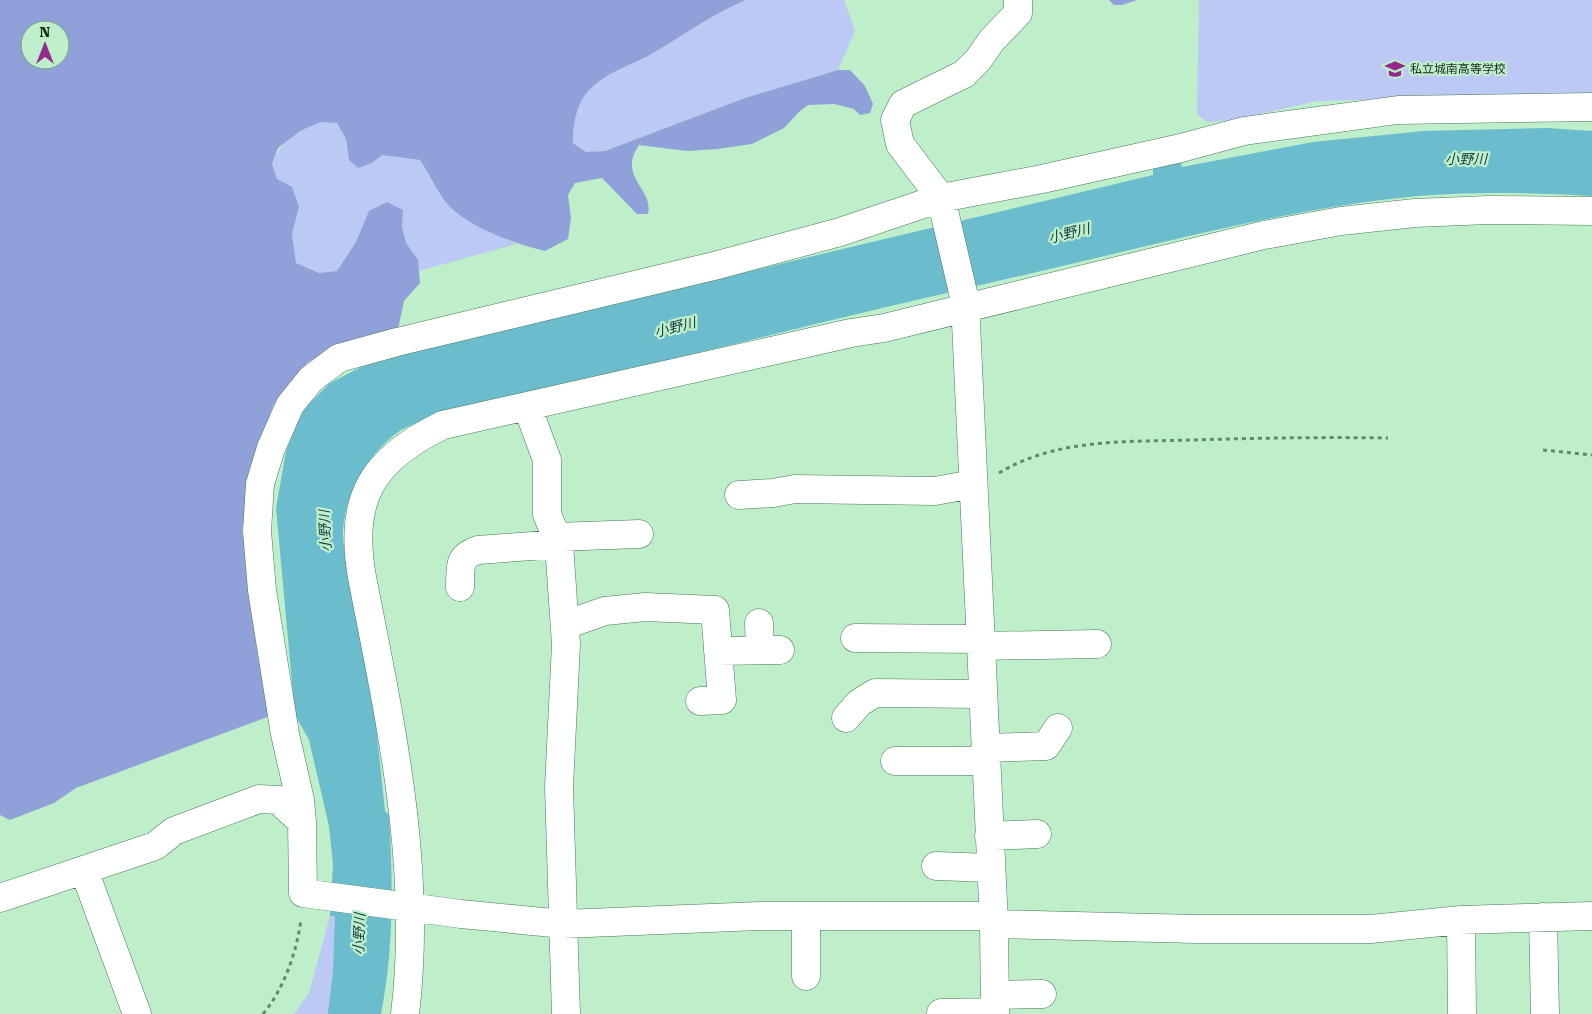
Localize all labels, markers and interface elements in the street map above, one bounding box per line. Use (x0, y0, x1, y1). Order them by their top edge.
north arrow (20, 20, 70, 70)
text: N (40, 24, 51, 40)
school or university icon: 私立城南高等学校 (1384, 58, 1406, 80)
place label: 私立城南高等学校 (1410, 62, 1506, 76)
water label: 小野川 (1445, 151, 1489, 167)
water label: 小野川 (1047, 220, 1093, 246)
water label: 小野川 (653, 314, 699, 340)
water label: 小野川 (316, 508, 334, 552)
water label: 小野川 (350, 911, 368, 955)

